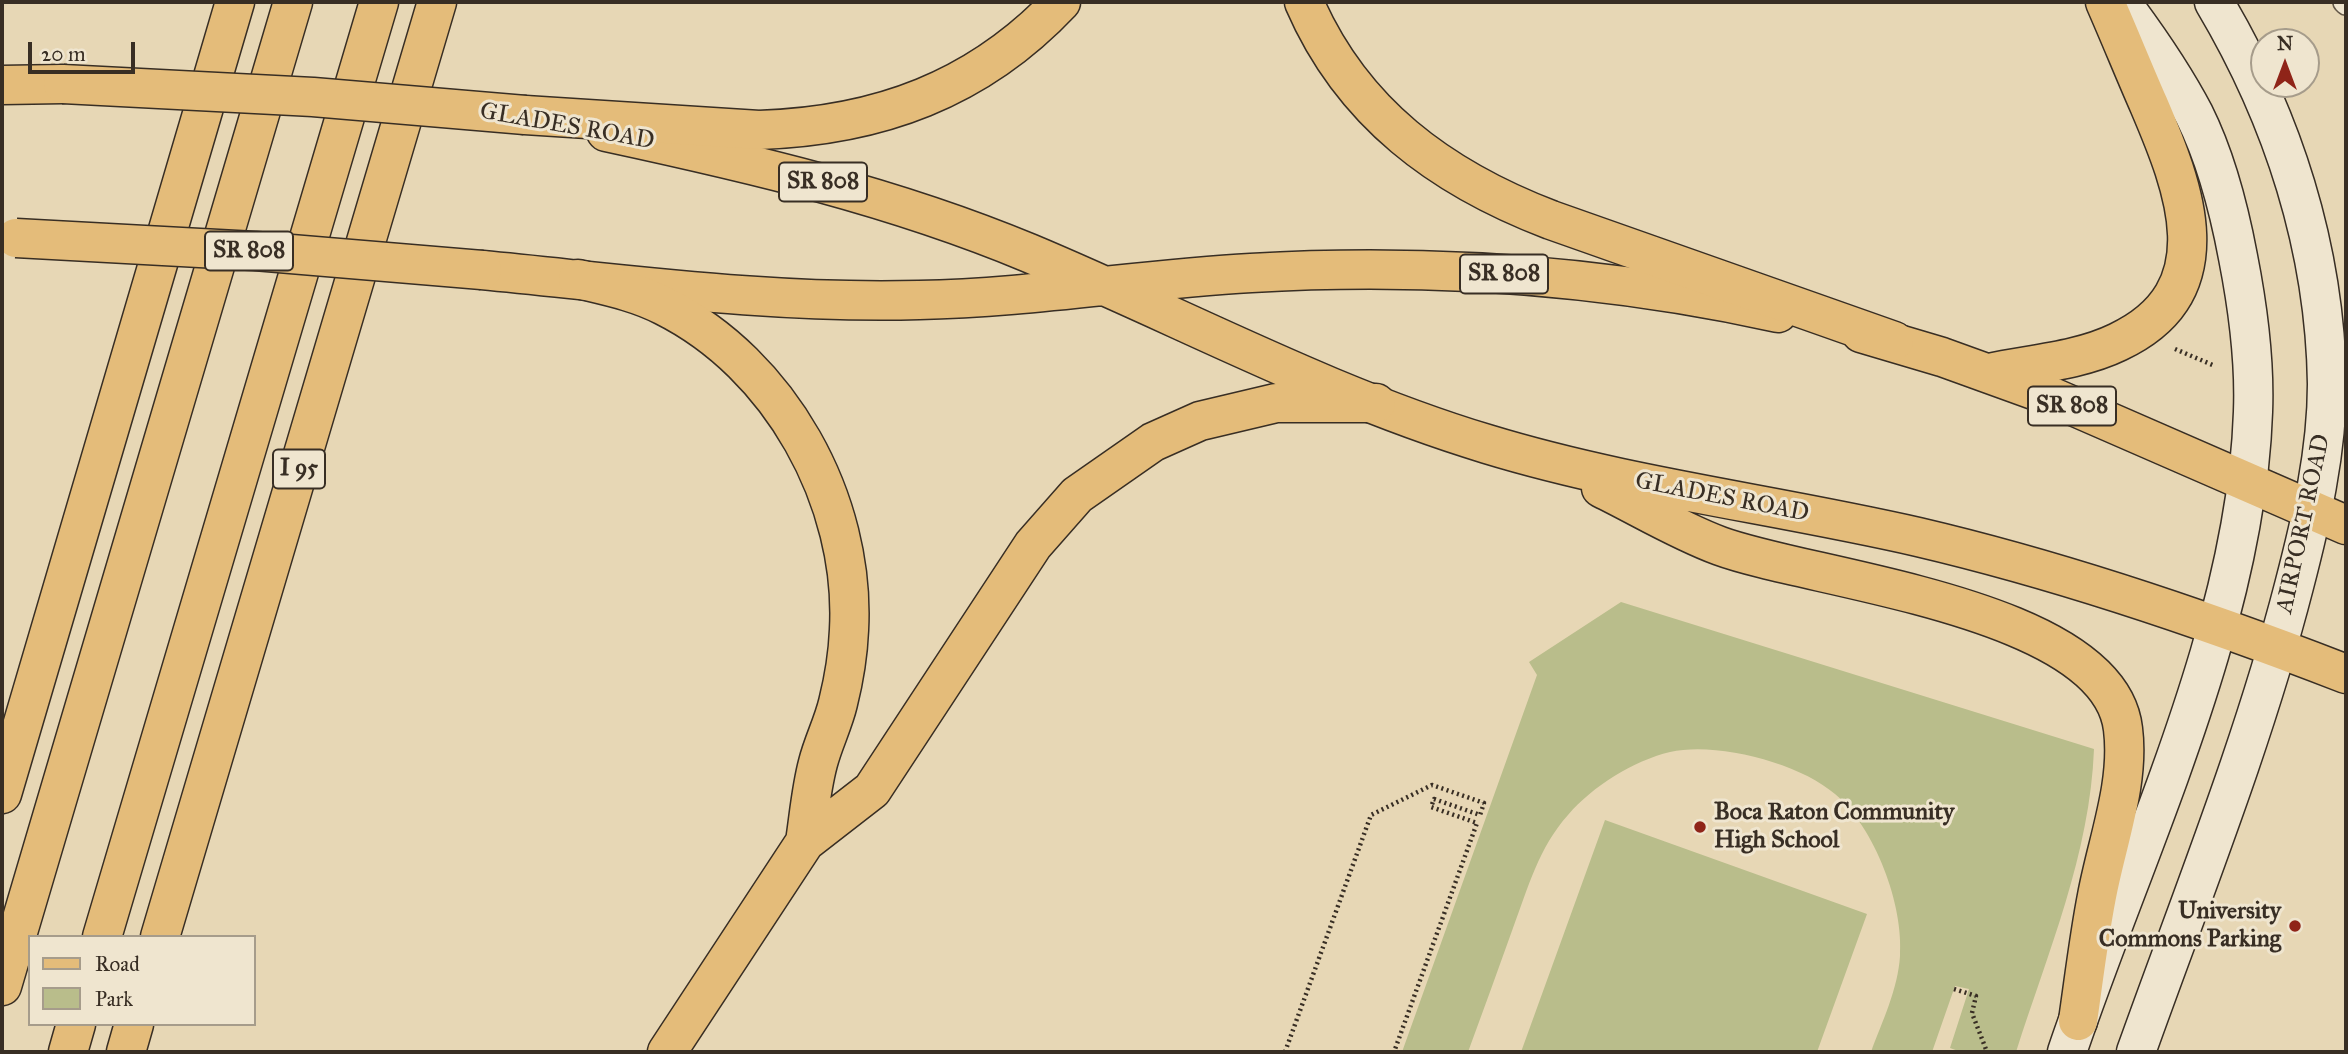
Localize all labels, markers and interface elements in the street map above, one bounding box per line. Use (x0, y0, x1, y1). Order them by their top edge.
scale bar (32, 28, 138, 72)
north arrow (2250, 28, 2320, 98)
text: N (2277, 32, 2293, 55)
text: 20 m (41, 41, 86, 67)
street label: GLADES ROAD (478, 98, 656, 156)
road number: SR 808 (779, 162, 867, 202)
road number: SR 808 (205, 232, 293, 270)
road number: SR 808 (1460, 255, 1548, 294)
road number: SR 808 (2028, 386, 2116, 426)
street label: AIRPORT ROAD (2271, 432, 2337, 616)
road number: I 95 (273, 449, 325, 489)
street label: GLADES ROAD (1633, 467, 1811, 529)
place label: Boca Raton Community High School (1714, 799, 1954, 855)
marker: Boca Raton Community High School (1692, 819, 1708, 835)
place label: University Commons Parking (2099, 898, 2281, 954)
marker: University Commons Parking (2287, 918, 2303, 934)
legend (28, 935, 256, 1026)
text: Road (95, 951, 140, 977)
text: Park (95, 986, 133, 1012)

